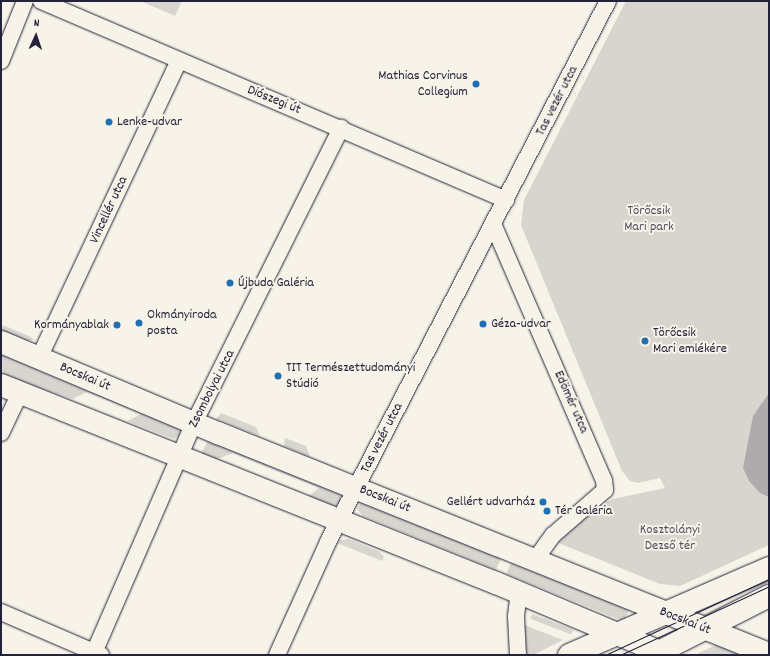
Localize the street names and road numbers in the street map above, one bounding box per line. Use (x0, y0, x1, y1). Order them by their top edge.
street label: Tas vezér utca (532, 63, 582, 139)
street label: Diószegi út (245, 82, 303, 118)
street label: Vincellér utca (86, 174, 132, 246)
street label: Zsombolyai utca (185, 347, 239, 431)
street label: Bocskai út (57, 359, 113, 395)
street label: Edömér utca (550, 368, 592, 436)
street label: Tas vezér utca (357, 400, 407, 476)
street label: Bocskai út (357, 481, 413, 517)
street label: Bocskai út (657, 603, 713, 639)

